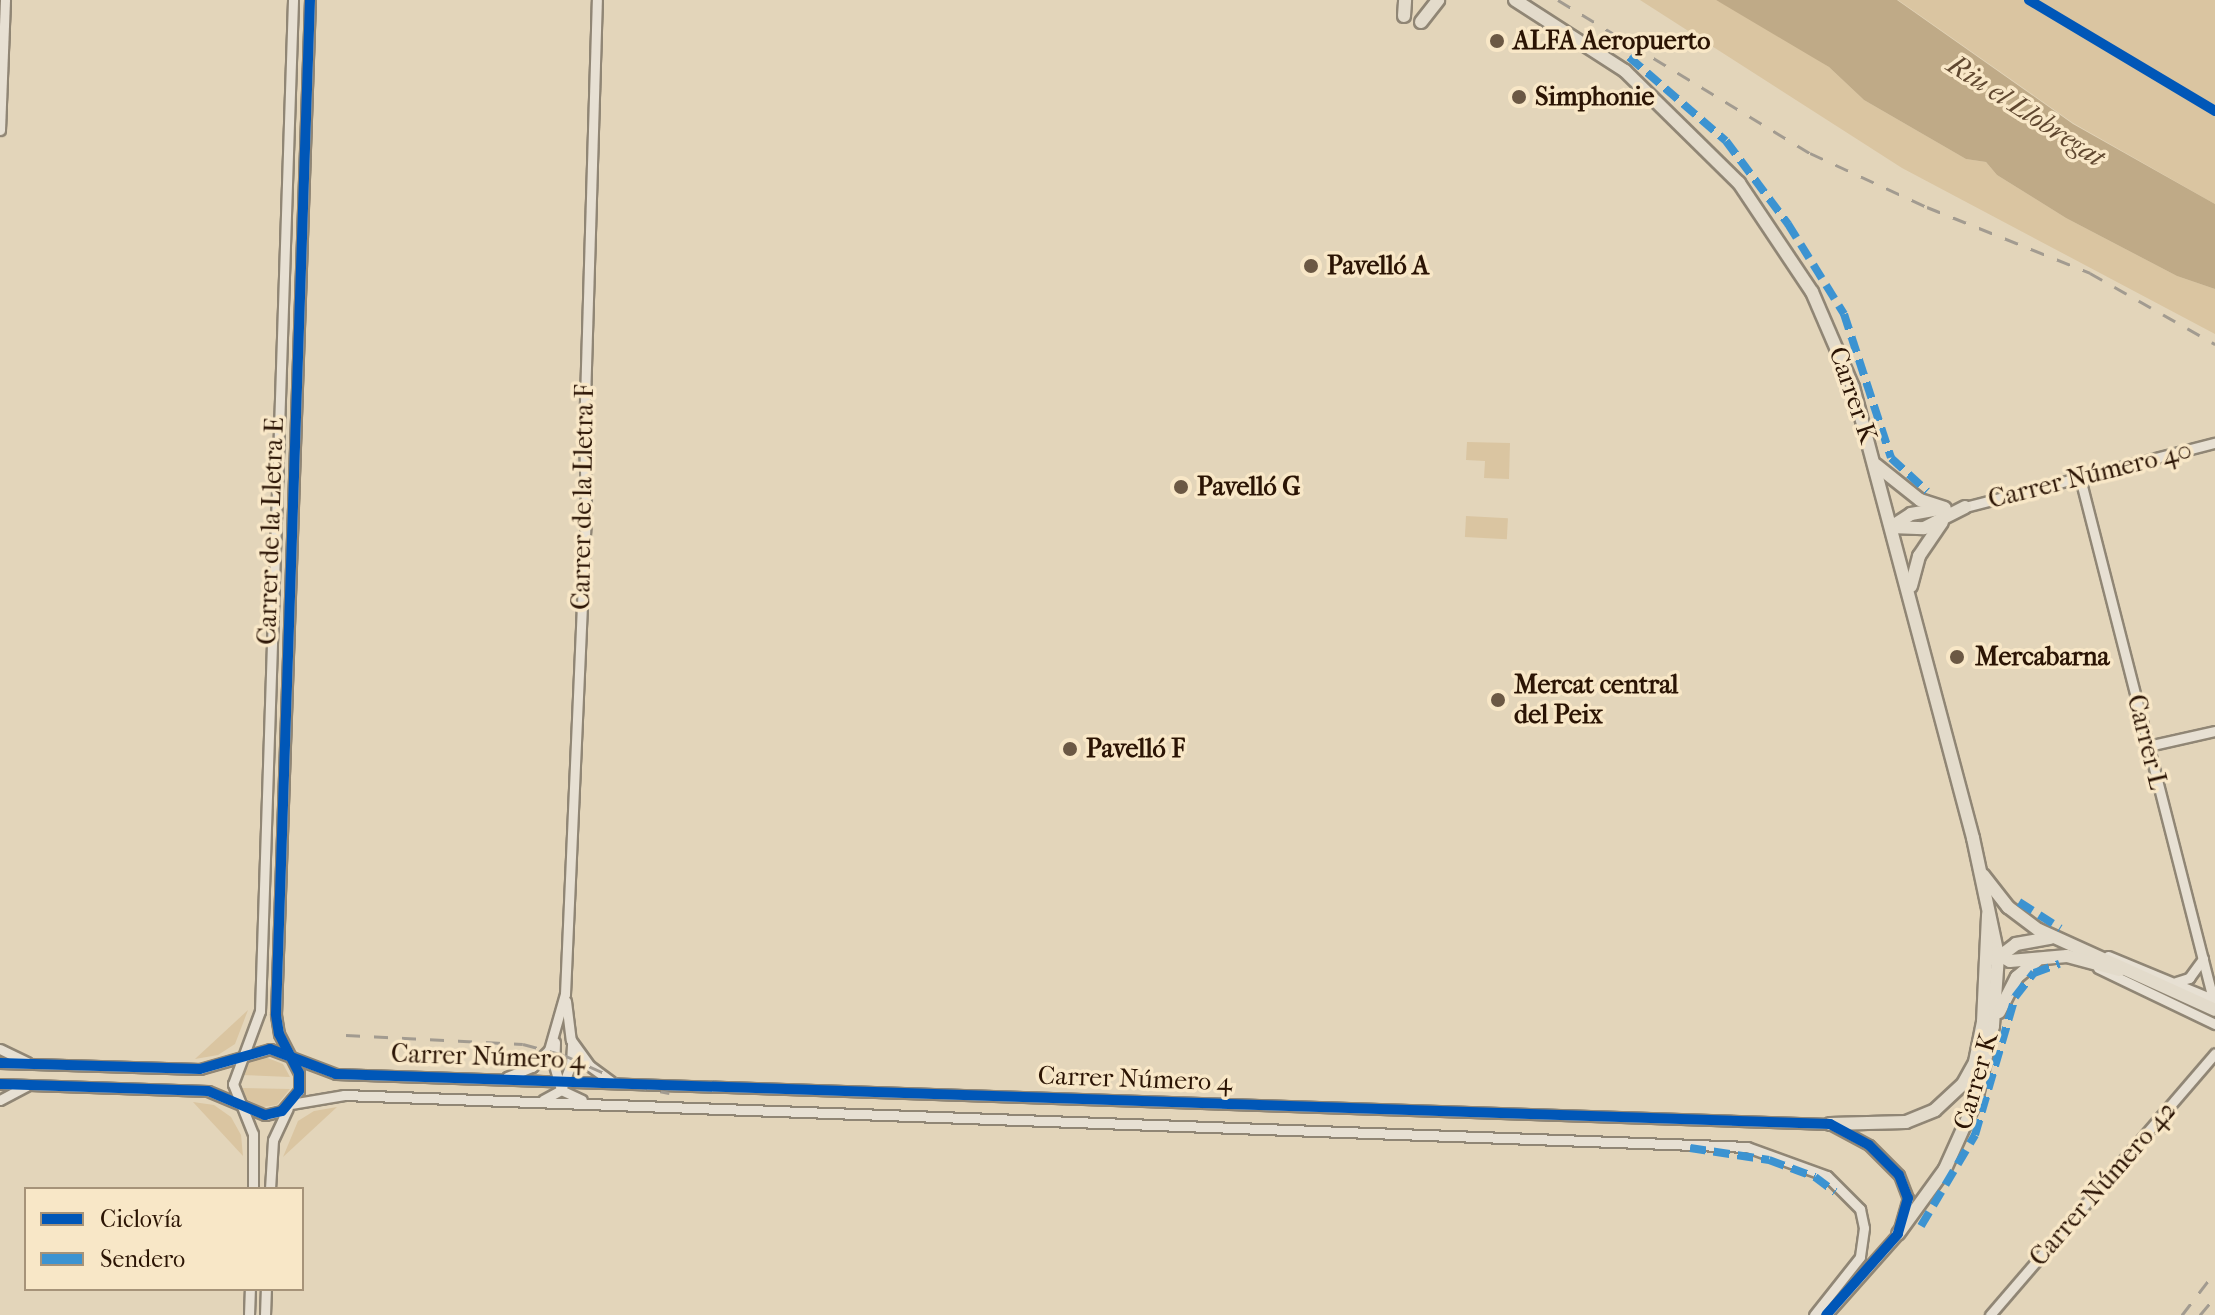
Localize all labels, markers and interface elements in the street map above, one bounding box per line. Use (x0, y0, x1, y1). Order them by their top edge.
place label: ALFA Aeropuerto (1513, 25, 1710, 57)
marker: ALFA Aeropuerto (1488, 32, 1506, 50)
water label: Riu el Llobregat (1941, 48, 2111, 174)
place label: Simphonie (1535, 81, 1654, 113)
marker: Simphonie (1510, 88, 1528, 106)
place label: Pavelló A (1327, 250, 1429, 282)
marker: Pavelló A (1302, 257, 1320, 275)
street label: Carrer K (1822, 343, 1884, 447)
street label: Carrer de la Lletra F (565, 384, 601, 610)
street label: Carrer de la Lletra E (251, 417, 291, 645)
street label: Carrer Número 40 (1985, 435, 2195, 515)
place label: Pavelló G (1197, 471, 1301, 503)
marker: Pavelló G (1172, 478, 1190, 496)
place label: Mercabarna (1975, 641, 2110, 673)
marker: Mercabarna (1946, 646, 1968, 668)
place label: Mercat central del Peix (1514, 669, 1678, 730)
marker: Mercat central del Peix (1489, 691, 1507, 709)
street label: Carrer L (2120, 691, 2174, 793)
place label: Pavelló F (1086, 733, 1185, 765)
marker: Pavelló F (1061, 740, 1079, 758)
street label: Carrer K (1947, 1029, 2005, 1133)
street label: Carrer Número 4 (390, 1038, 586, 1076)
street label: Carrer Número 4 (1037, 1060, 1233, 1098)
street label: Carrer Número 42 (2023, 1095, 2183, 1273)
legend (24, 1187, 304, 1291)
text: Ciclovía (100, 1205, 182, 1233)
text: Sendero (100, 1245, 185, 1273)

